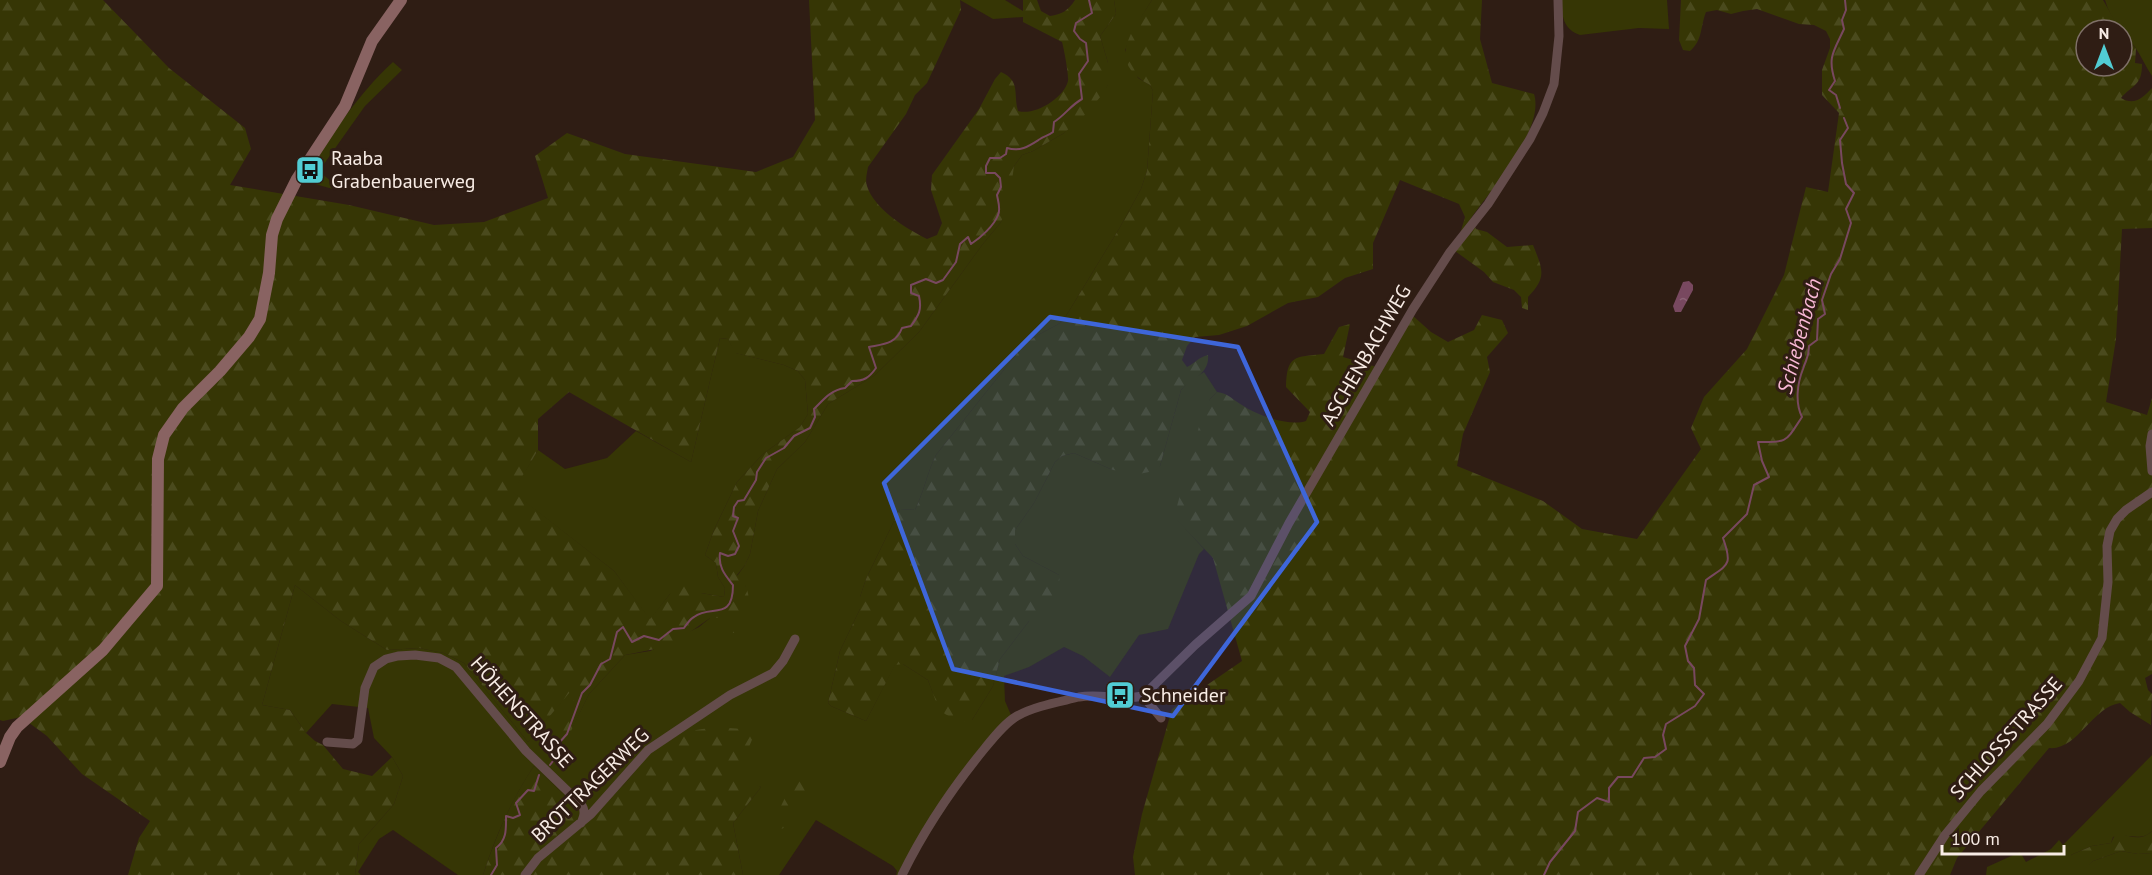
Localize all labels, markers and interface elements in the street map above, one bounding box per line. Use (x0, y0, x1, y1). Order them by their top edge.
north arrow (2074, 18, 2134, 78)
text: N (2099, 23, 2109, 43)
place label: Raaba Grabenbauerweg (331, 145, 475, 194)
bus stop icon: Raaba Grabenbauerweg (294, 154, 326, 186)
water label: Schiebenbach (1771, 275, 1827, 397)
street label: ASCHENBACHWEG (1315, 280, 1417, 430)
street label: HÖHENSTRASSE (465, 651, 579, 773)
street label: SCHLOSSSTRASSE (1944, 671, 2068, 805)
bus stop icon: Schneider (1104, 679, 1136, 711)
place label: Schneider (1141, 682, 1226, 708)
street label: BROTTRAGERWEG (526, 722, 654, 848)
scale bar (1942, 818, 2064, 856)
text: 100 m (1951, 827, 2000, 850)

